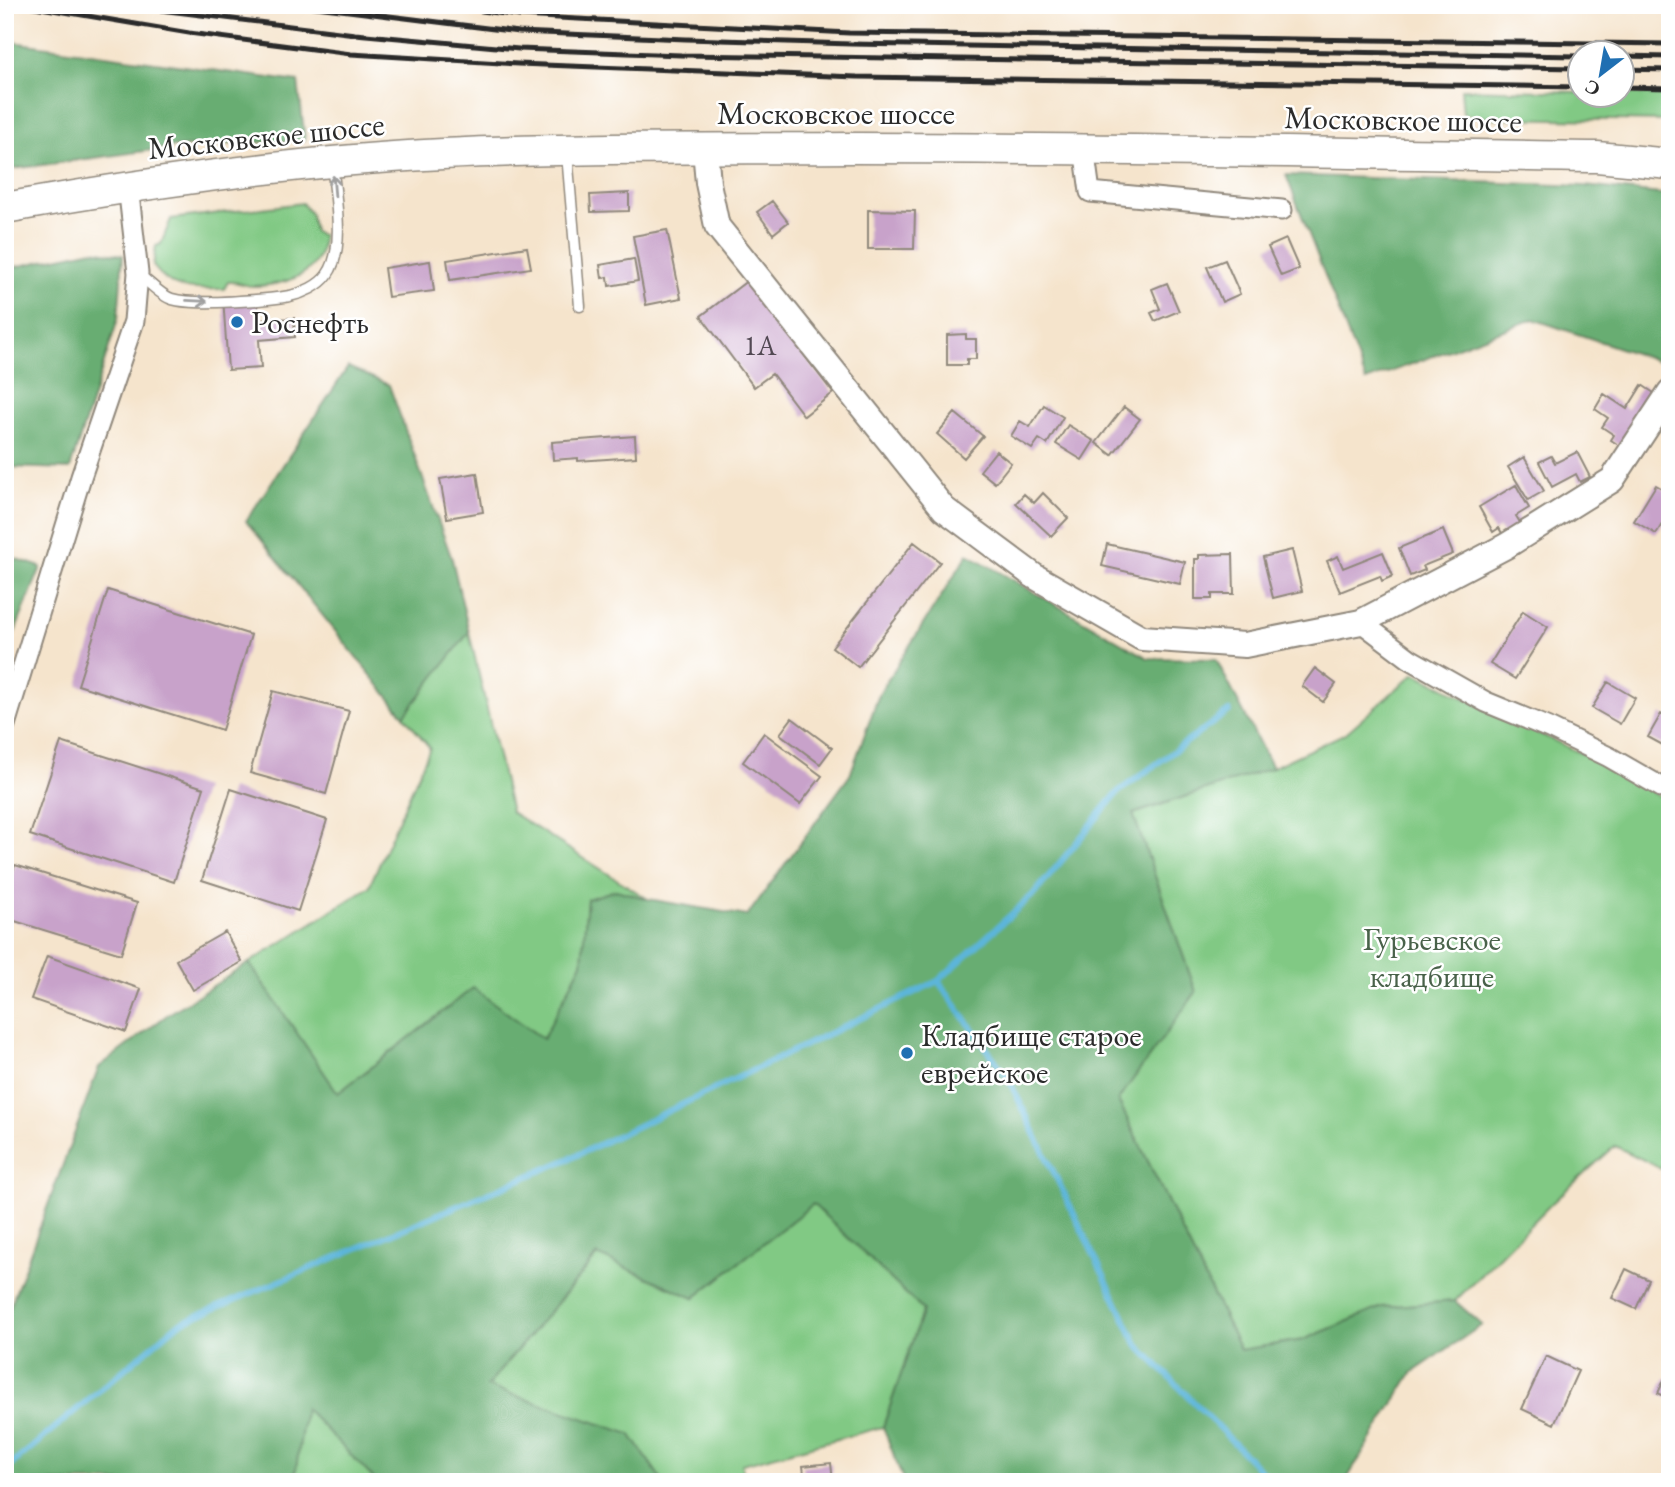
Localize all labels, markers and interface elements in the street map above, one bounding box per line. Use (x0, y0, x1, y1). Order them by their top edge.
north arrow (1566, 38, 1636, 108)
text: С (1580, 74, 1605, 102)
street label: Московское шоссе (717, 92, 955, 134)
street label: Московское шоссе (1284, 96, 1522, 142)
street label: Московское шоссе (146, 103, 386, 169)
one-way arrow (327, 176, 340, 198)
one-way arrow (185, 295, 208, 308)
place label: Роснефть (251, 301, 369, 343)
marker: Роснефть (229, 314, 245, 330)
house number: 1А (744, 327, 777, 363)
park label: Гурьевское кладбище (1363, 918, 1501, 997)
place label: Кладбище старое еврейское (921, 1014, 1142, 1093)
marker: Кладбище старое еврейское (899, 1045, 915, 1061)

